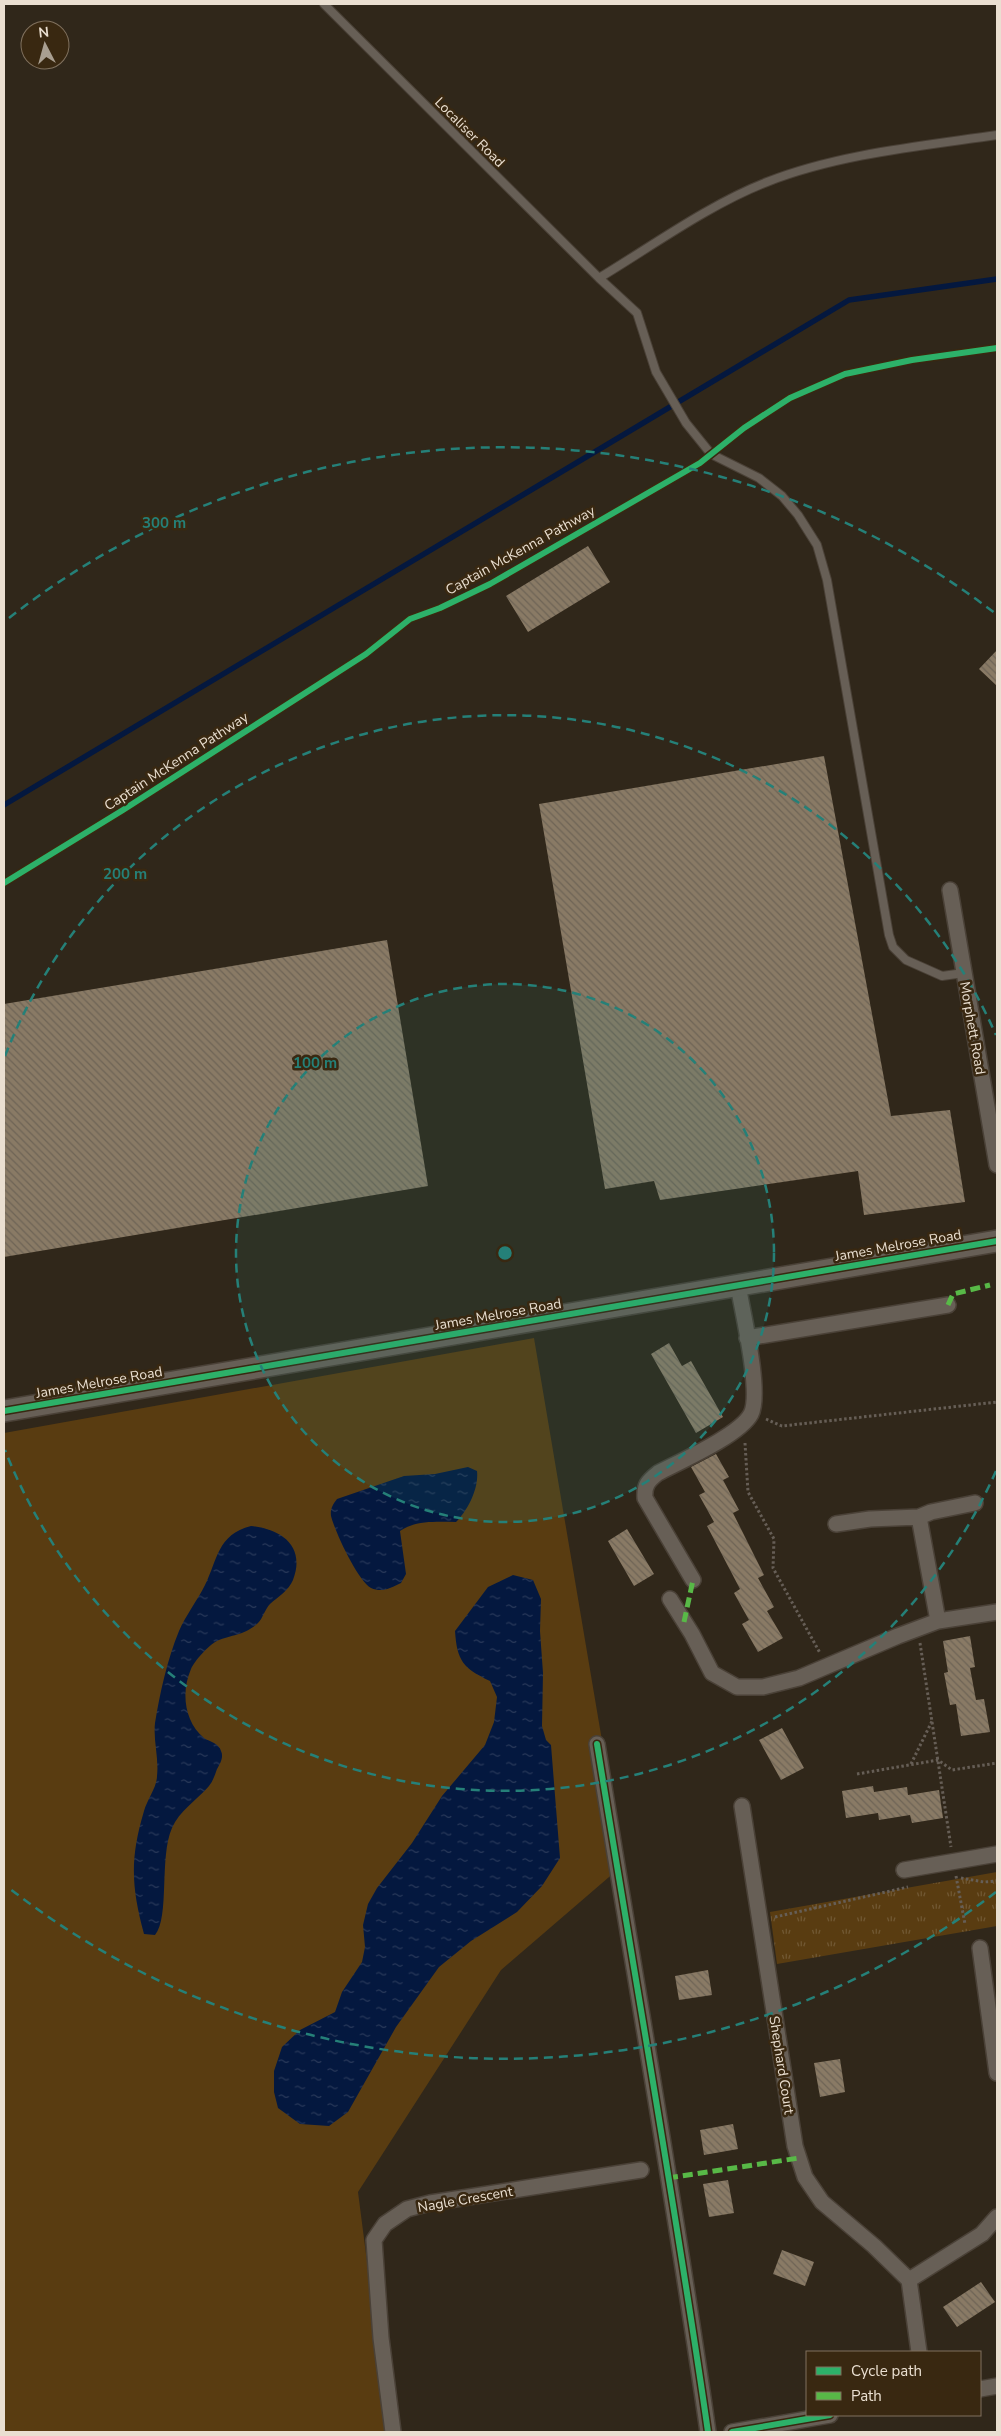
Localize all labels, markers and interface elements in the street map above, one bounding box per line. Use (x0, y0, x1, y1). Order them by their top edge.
north arrow (20, 20, 70, 70)
text: N (37, 23, 50, 43)
street label: Localiser Road (430, 93, 509, 172)
street label: Captain McKenna Pathway (442, 501, 599, 600)
text: 300 m (142, 513, 186, 533)
street label: Captain McKenna Pathway (101, 707, 253, 815)
text: 200 m (103, 864, 147, 884)
street label: Morphett Road (955, 980, 990, 1076)
text: 100 m (293, 1053, 337, 1073)
street label: James Melrose Road (832, 1225, 963, 1266)
centre of rings (496, 1244, 514, 1262)
street label: James Melrose Road (432, 1294, 563, 1335)
street label: James Melrose Road (33, 1362, 164, 1403)
street label: Shephard Court (764, 2015, 799, 2116)
street label: Nagle Crescent (416, 2182, 514, 2217)
legend (806, 2351, 981, 2416)
text: Cycle path (851, 2361, 922, 2381)
text: Path (851, 2386, 882, 2406)

